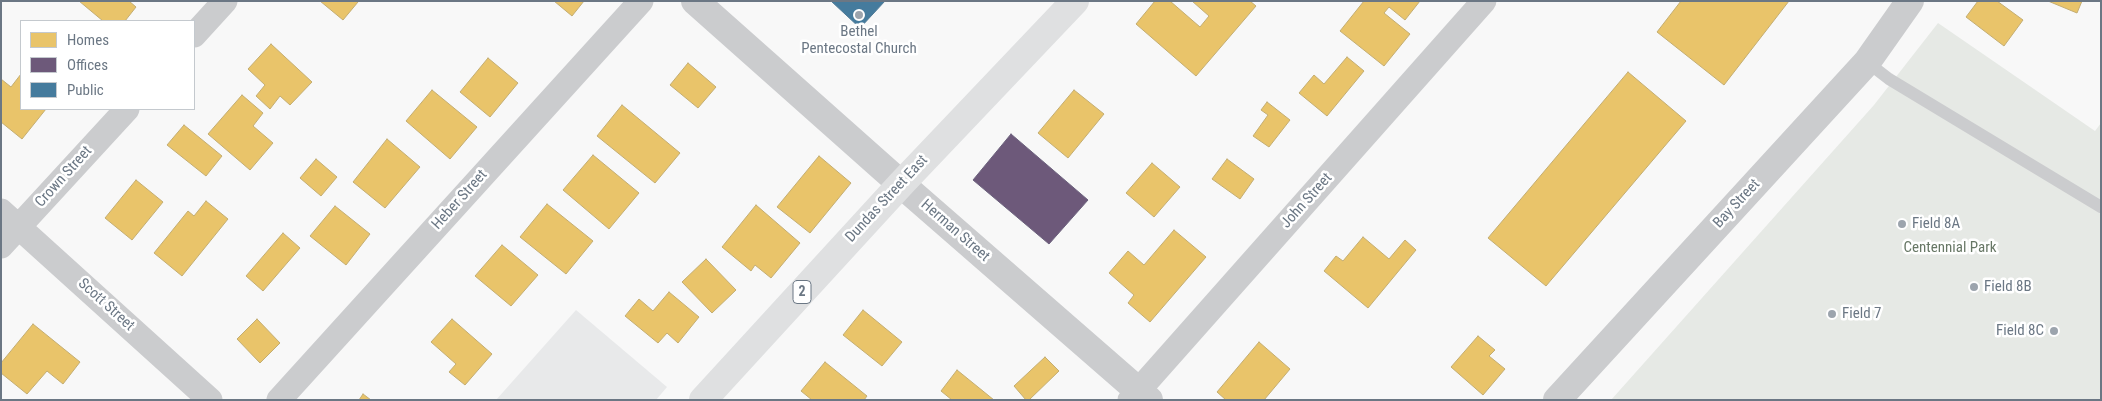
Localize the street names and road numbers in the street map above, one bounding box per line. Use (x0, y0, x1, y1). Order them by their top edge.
street label: Crown Street (32, 143, 96, 211)
street label: Dundas Street East (842, 152, 932, 246)
street label: Heber Street (429, 167, 491, 233)
street label: John Street (1278, 170, 1336, 232)
street label: Bay Street (1710, 176, 1764, 232)
street label: Herman Street (917, 196, 993, 266)
street label: Scott Street (74, 275, 138, 335)
road number: 2 (793, 280, 811, 304)

